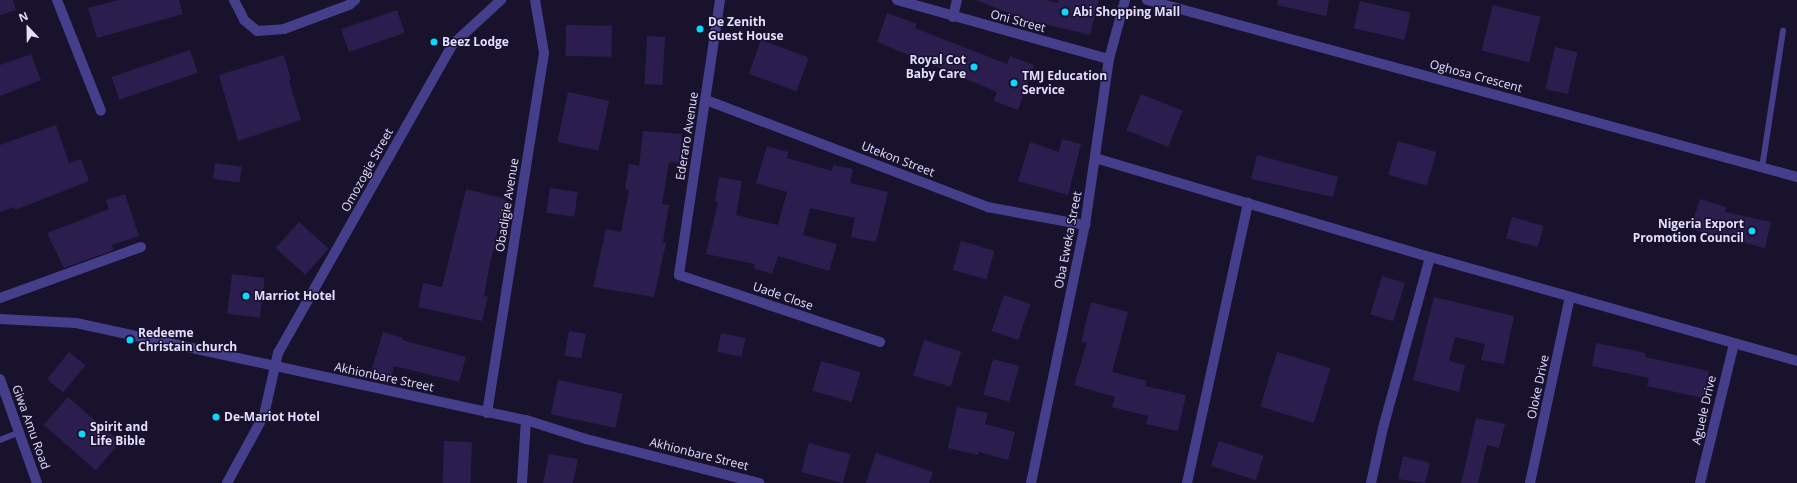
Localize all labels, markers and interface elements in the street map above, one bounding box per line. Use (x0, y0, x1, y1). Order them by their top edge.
place label: Abi Shopping Mall (1073, 5, 1180, 19)
street label: Oni Street (989, 7, 1047, 35)
marker: Abi Shopping Mall (1060, 7, 1070, 17)
north arrow (8, 8, 48, 48)
text: N (16, 8, 30, 25)
place label: De Zenith Guest House (708, 15, 784, 43)
marker: De Zenith Guest House (695, 24, 705, 34)
place label: Beez Lodge (442, 35, 509, 49)
marker: Beez Lodge (429, 37, 439, 47)
place label: Royal Cot Baby Care (906, 53, 966, 81)
street label: Oghosa Crescent (1428, 57, 1524, 95)
marker: Royal Cot Baby Care (969, 62, 979, 72)
place label: TMJ Education Service (1022, 69, 1107, 97)
marker: TMJ Education Service (1009, 78, 1019, 88)
street label: Ederaro Avenue (673, 91, 701, 181)
street label: Omozogie Street (338, 126, 396, 214)
street label: Utekon Street (859, 138, 937, 180)
street label: Obadigie Avenue (492, 157, 522, 253)
street label: Oba Eweka Street (1052, 190, 1084, 290)
place label: Nigeria Export Promotion Council (1633, 217, 1744, 245)
marker: Nigeria Export Promotion Council (1747, 226, 1757, 236)
street label: Uade Close (751, 279, 815, 313)
place label: Marriot Hotel (254, 289, 335, 303)
marker: Marriot Hotel (241, 291, 251, 301)
place label: Redeeme Christain church (138, 326, 237, 354)
marker: Redeeme Christain church (125, 335, 135, 345)
street label: Oloke Drive (1524, 354, 1552, 420)
street label: Akhionbare Street (333, 359, 435, 395)
street label: Aguele Drive (1689, 374, 1719, 446)
street label: Giwa Amu Road (9, 383, 53, 471)
place label: De-Mariot Hotel (224, 410, 320, 424)
marker: De-Mariot Hotel (211, 412, 221, 422)
place label: Spirit and Life Bible (90, 420, 148, 448)
marker: Spirit and Life Bible (77, 429, 87, 439)
street label: Akhionbare Street (648, 435, 750, 473)

